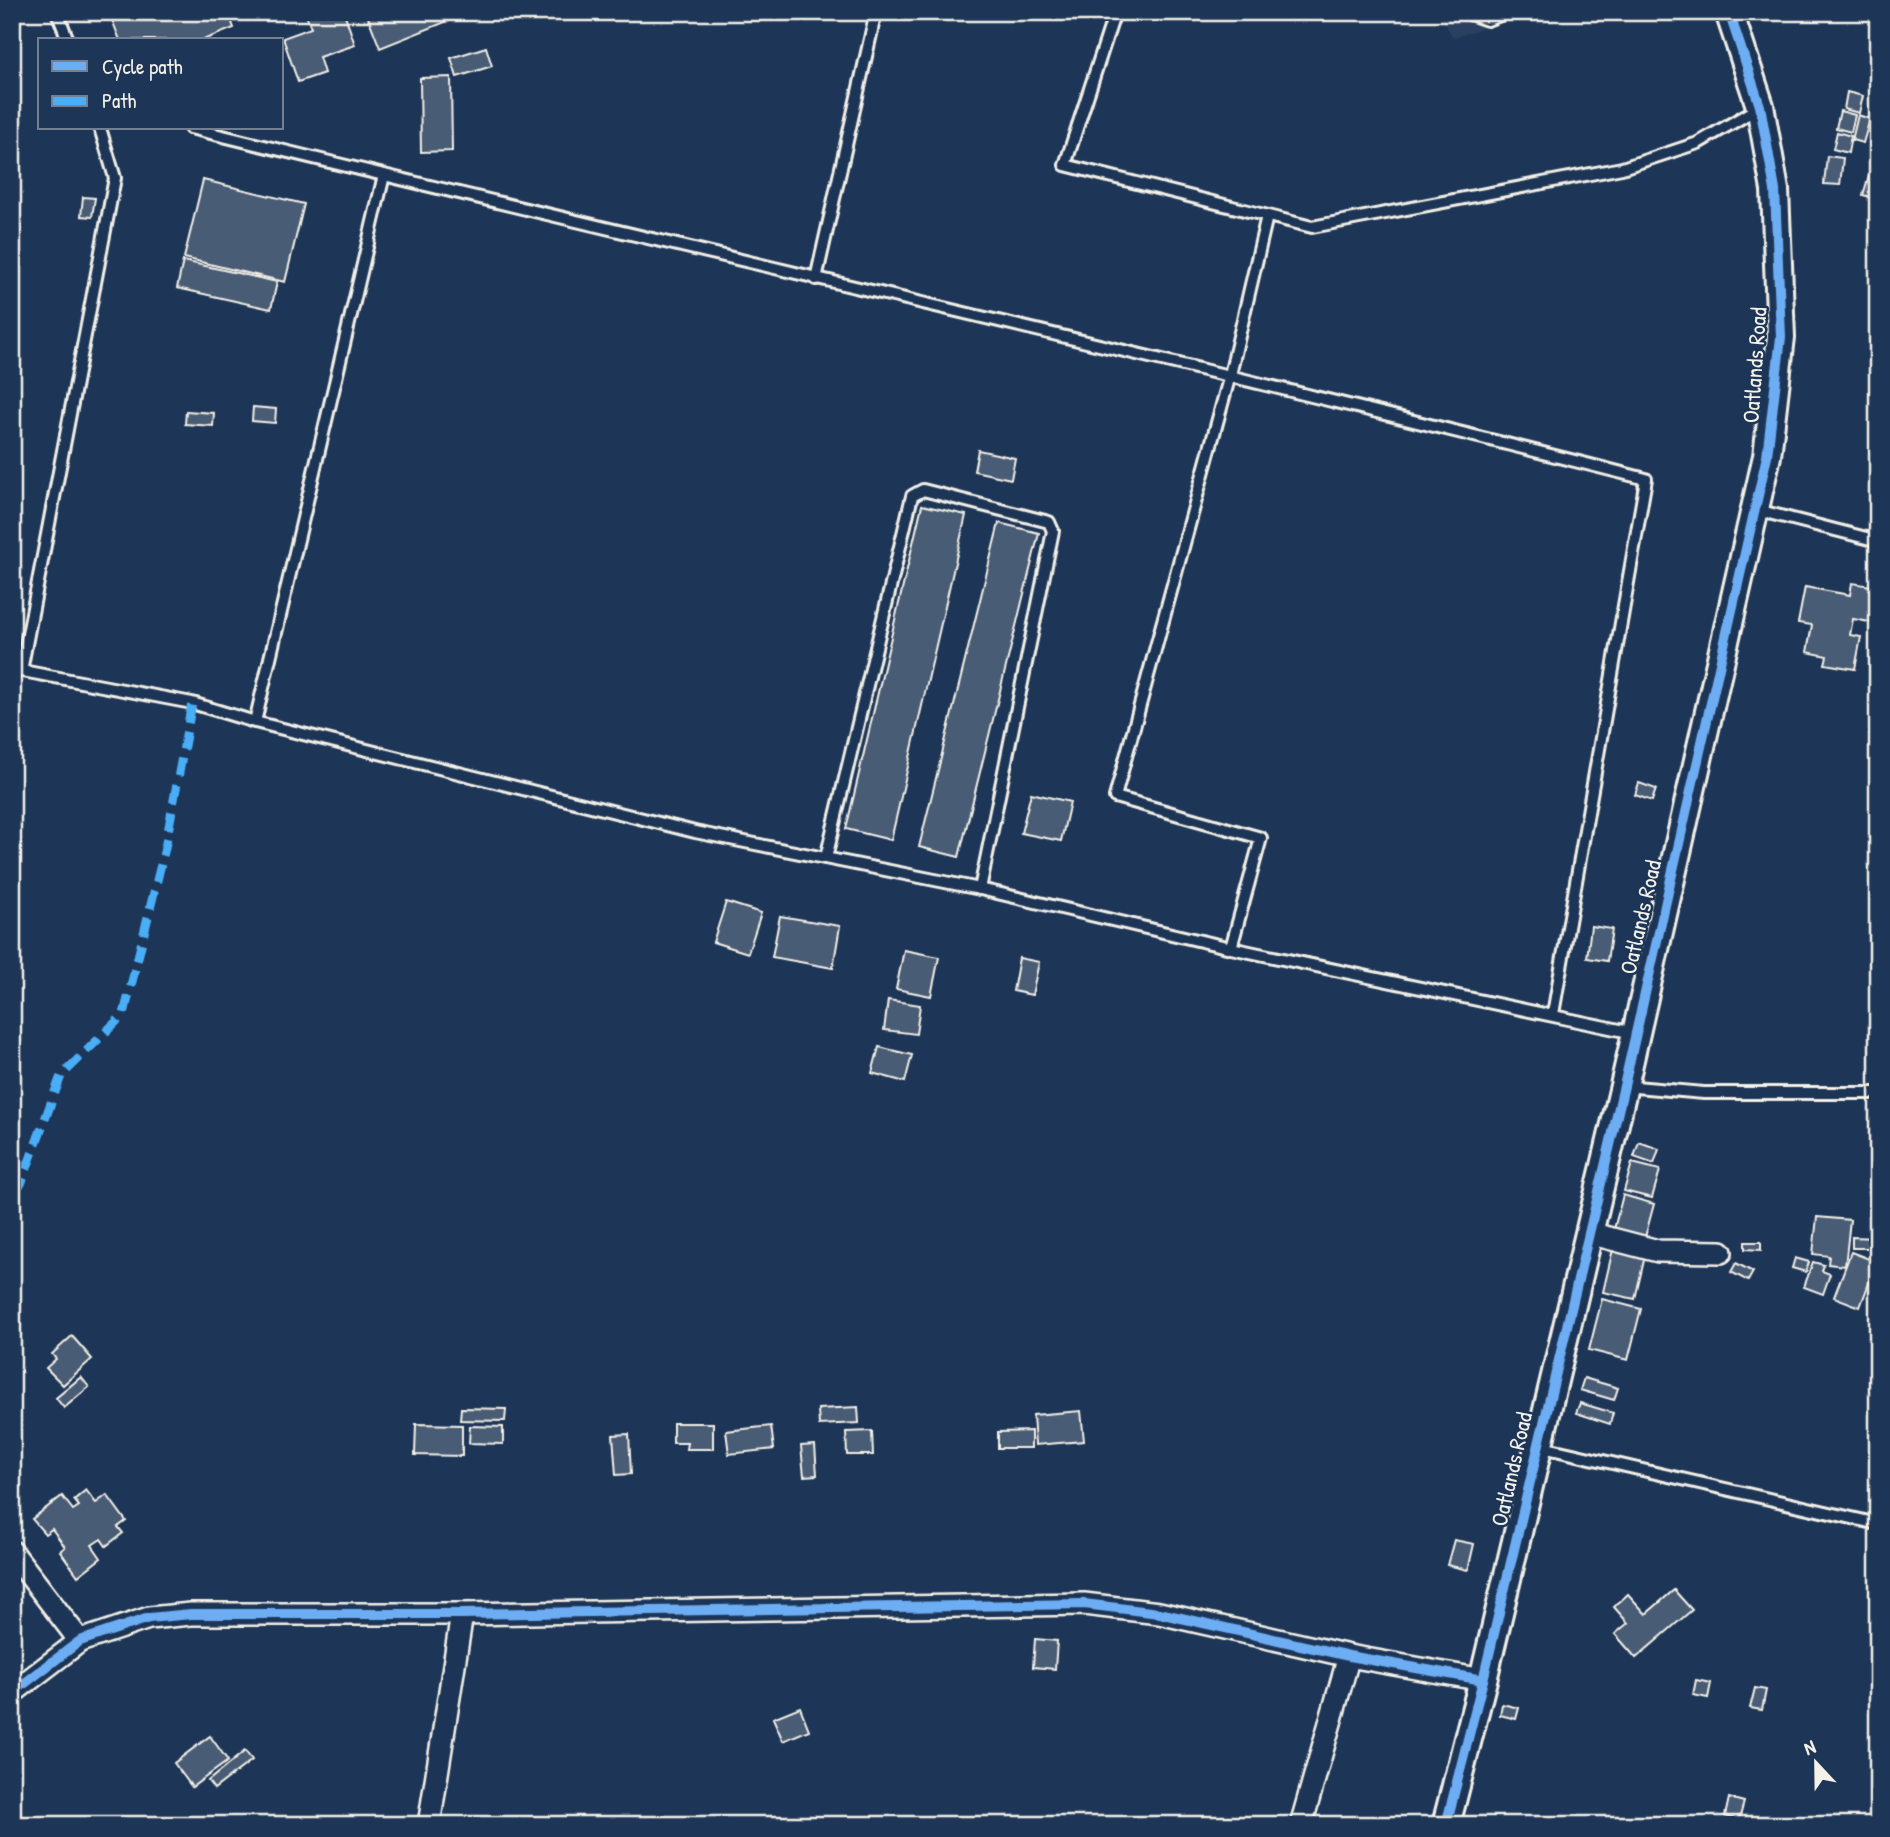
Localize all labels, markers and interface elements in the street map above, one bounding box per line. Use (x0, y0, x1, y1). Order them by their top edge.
legend (38, 38, 284, 130)
text: Cycle path (102, 52, 183, 81)
text: Path (102, 86, 137, 115)
street label: Oatlands Road (1734, 306, 1774, 424)
street label: Oatlands Road (1612, 857, 1668, 977)
street label: Oatlands Road (1483, 1409, 1539, 1529)
north arrow (1782, 1728, 1852, 1798)
text: N (1800, 1733, 1819, 1761)

